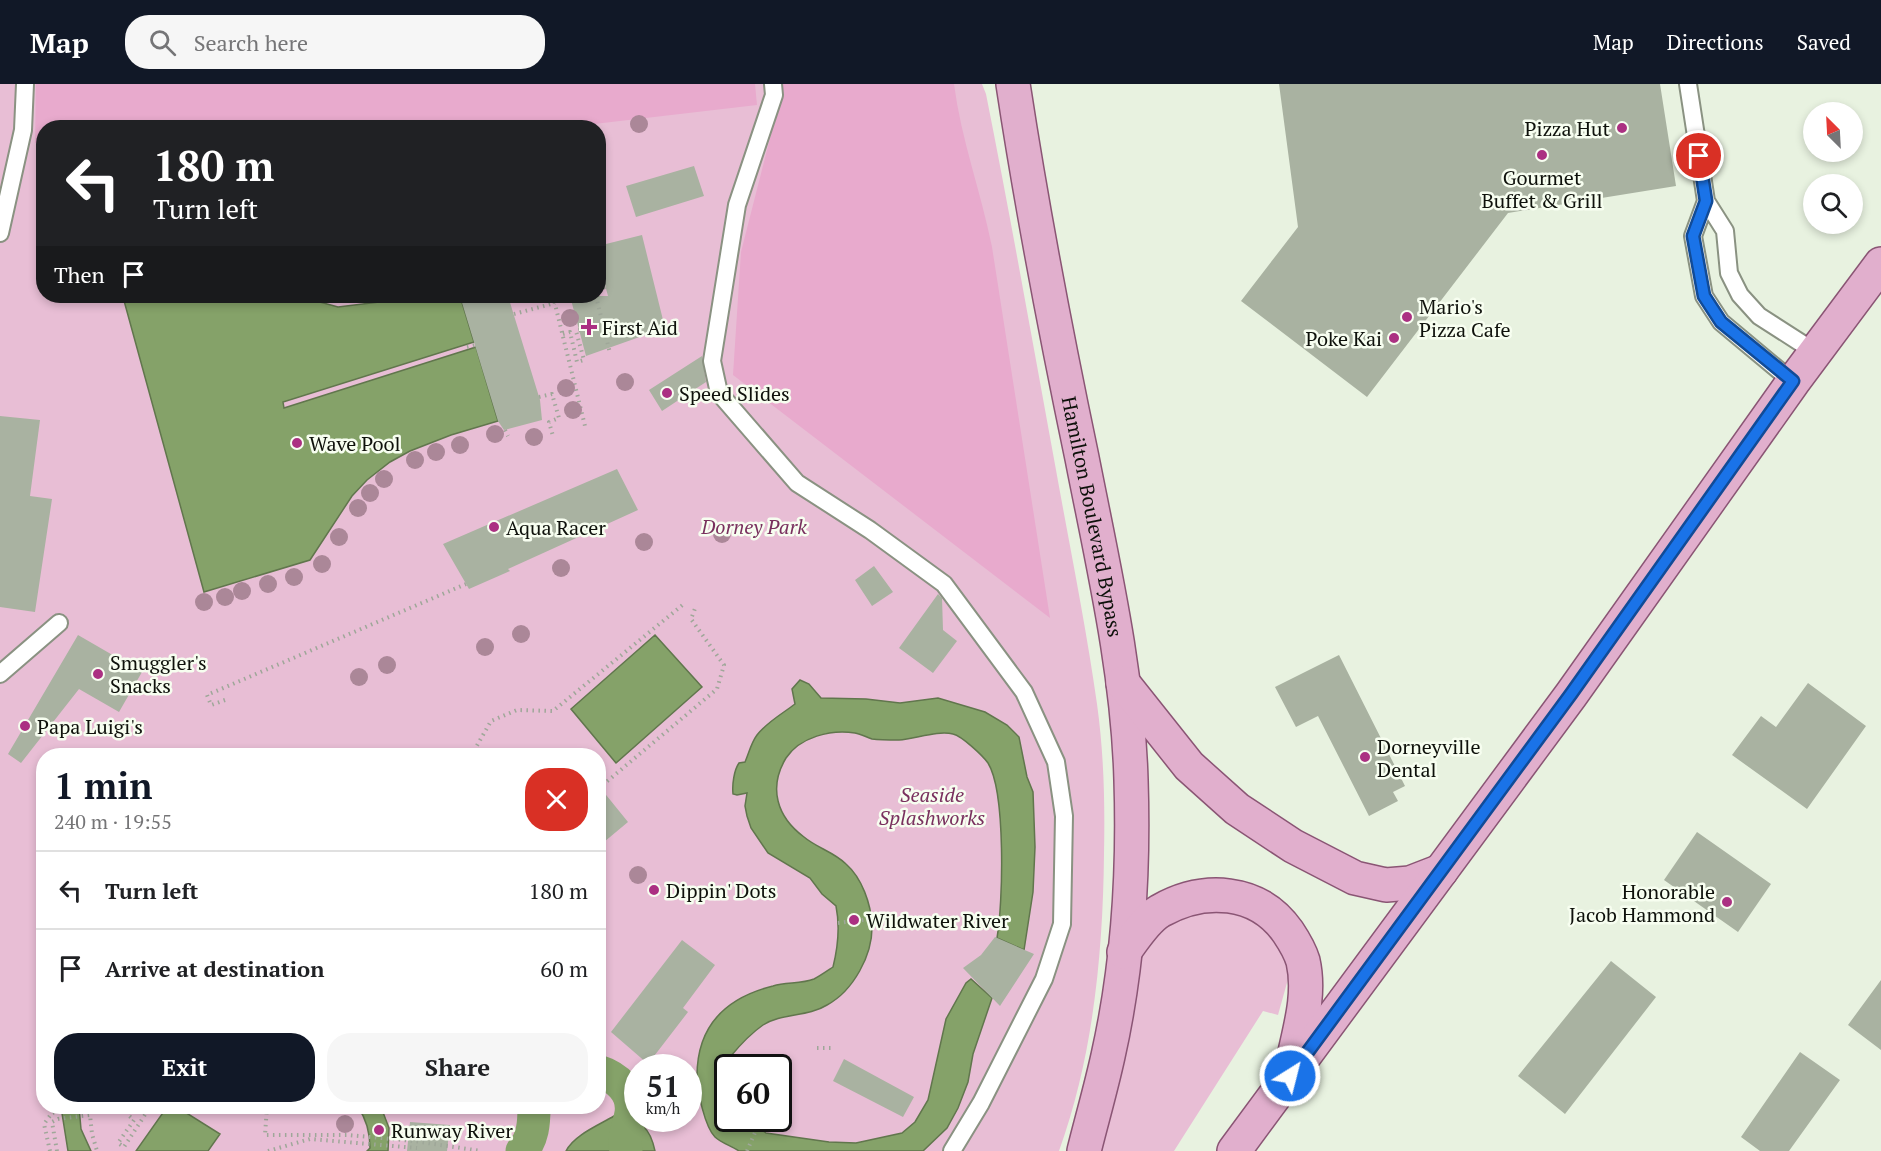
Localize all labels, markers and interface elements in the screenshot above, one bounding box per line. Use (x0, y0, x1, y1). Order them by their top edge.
search box (125, 15, 545, 69)
text: Map (30, 24, 89, 61)
icon: search (146, 26, 179, 59)
text: Search here (194, 28, 308, 57)
text: Map (1593, 28, 1634, 56)
text: Directions (1667, 28, 1764, 56)
text: Saved (1797, 28, 1851, 56)
north arrow (1803, 102, 1863, 162)
map controls (1803, 102, 1863, 234)
place label: Pizza Hut (1525, 115, 1611, 142)
marker: Pizza Hut (1615, 121, 1629, 135)
pin (1673, 130, 1724, 181)
text: 180 m (153, 137, 274, 193)
icon: arrive (1682, 139, 1715, 172)
icon: left (54, 144, 132, 222)
marker: Gourmet Buffet & Grill (1535, 148, 1549, 162)
place label: Gourmet Buffet & Grill (1481, 164, 1603, 214)
button: search (1803, 174, 1863, 234)
text: Turn left (153, 191, 258, 227)
icon: arrive (117, 258, 150, 291)
text: Then (54, 260, 105, 289)
place label: Mario's Pizza Cafe (1419, 293, 1510, 343)
marker: Mario's Pizza Cafe (1400, 310, 1414, 324)
place label: First Aid (602, 314, 678, 341)
marker: First Aid (580, 318, 598, 336)
place label: Poke Kai (1306, 325, 1382, 352)
marker: Poke Kai (1387, 331, 1401, 345)
place label: Speed Slides (679, 380, 790, 407)
marker: Speed Slides (660, 386, 674, 400)
street label: Hamilton Boulevard Bypass (1056, 394, 1130, 639)
place label: Wave Pool (309, 430, 401, 457)
marker: Wave Pool (290, 436, 304, 450)
park label: Dorney Park (700, 513, 807, 540)
place label: Aqua Racer (506, 514, 606, 541)
marker: Aqua Racer (487, 520, 501, 534)
place label: Smuggler's Snacks (110, 649, 207, 699)
marker: Smuggler's Snacks (91, 667, 105, 681)
place label: Papa Luigi's (37, 713, 143, 740)
marker: Papa Luigi's (18, 719, 32, 733)
place label: Dorneyville Dental (1377, 733, 1480, 783)
marker: Dorneyville Dental (1358, 750, 1372, 764)
text: 1 min (54, 762, 152, 809)
button: close (525, 768, 588, 831)
park label: Seaside Splashworks (879, 781, 985, 831)
text: 240 m · 19:55 (54, 808, 172, 835)
icon: left (54, 874, 87, 907)
text: Turn left (105, 876, 198, 905)
text: 180 m (528, 876, 588, 905)
place label: Dippin' Dots (666, 877, 776, 904)
place label: Honorable Jacob Hammond (1569, 878, 1715, 928)
marker: Dippin' Dots (647, 883, 661, 897)
marker: Honorable Jacob Hammond (1720, 895, 1734, 909)
place label: Wildwater River (866, 907, 1009, 934)
marker: Wildwater River (847, 913, 861, 927)
icon: arrive (54, 952, 87, 985)
text: Arrive at destination (105, 954, 324, 983)
text: 60 m (540, 954, 588, 983)
button: Exit (54, 1033, 315, 1102)
button: Share (327, 1033, 588, 1102)
position arrow (1258, 1044, 1322, 1108)
speed limit sign: 60 (714, 1054, 792, 1132)
text: 51 (646, 1066, 680, 1106)
text: km/h (646, 1098, 680, 1118)
place label: Runway River (391, 1117, 513, 1144)
marker: Runway River (372, 1123, 386, 1137)

